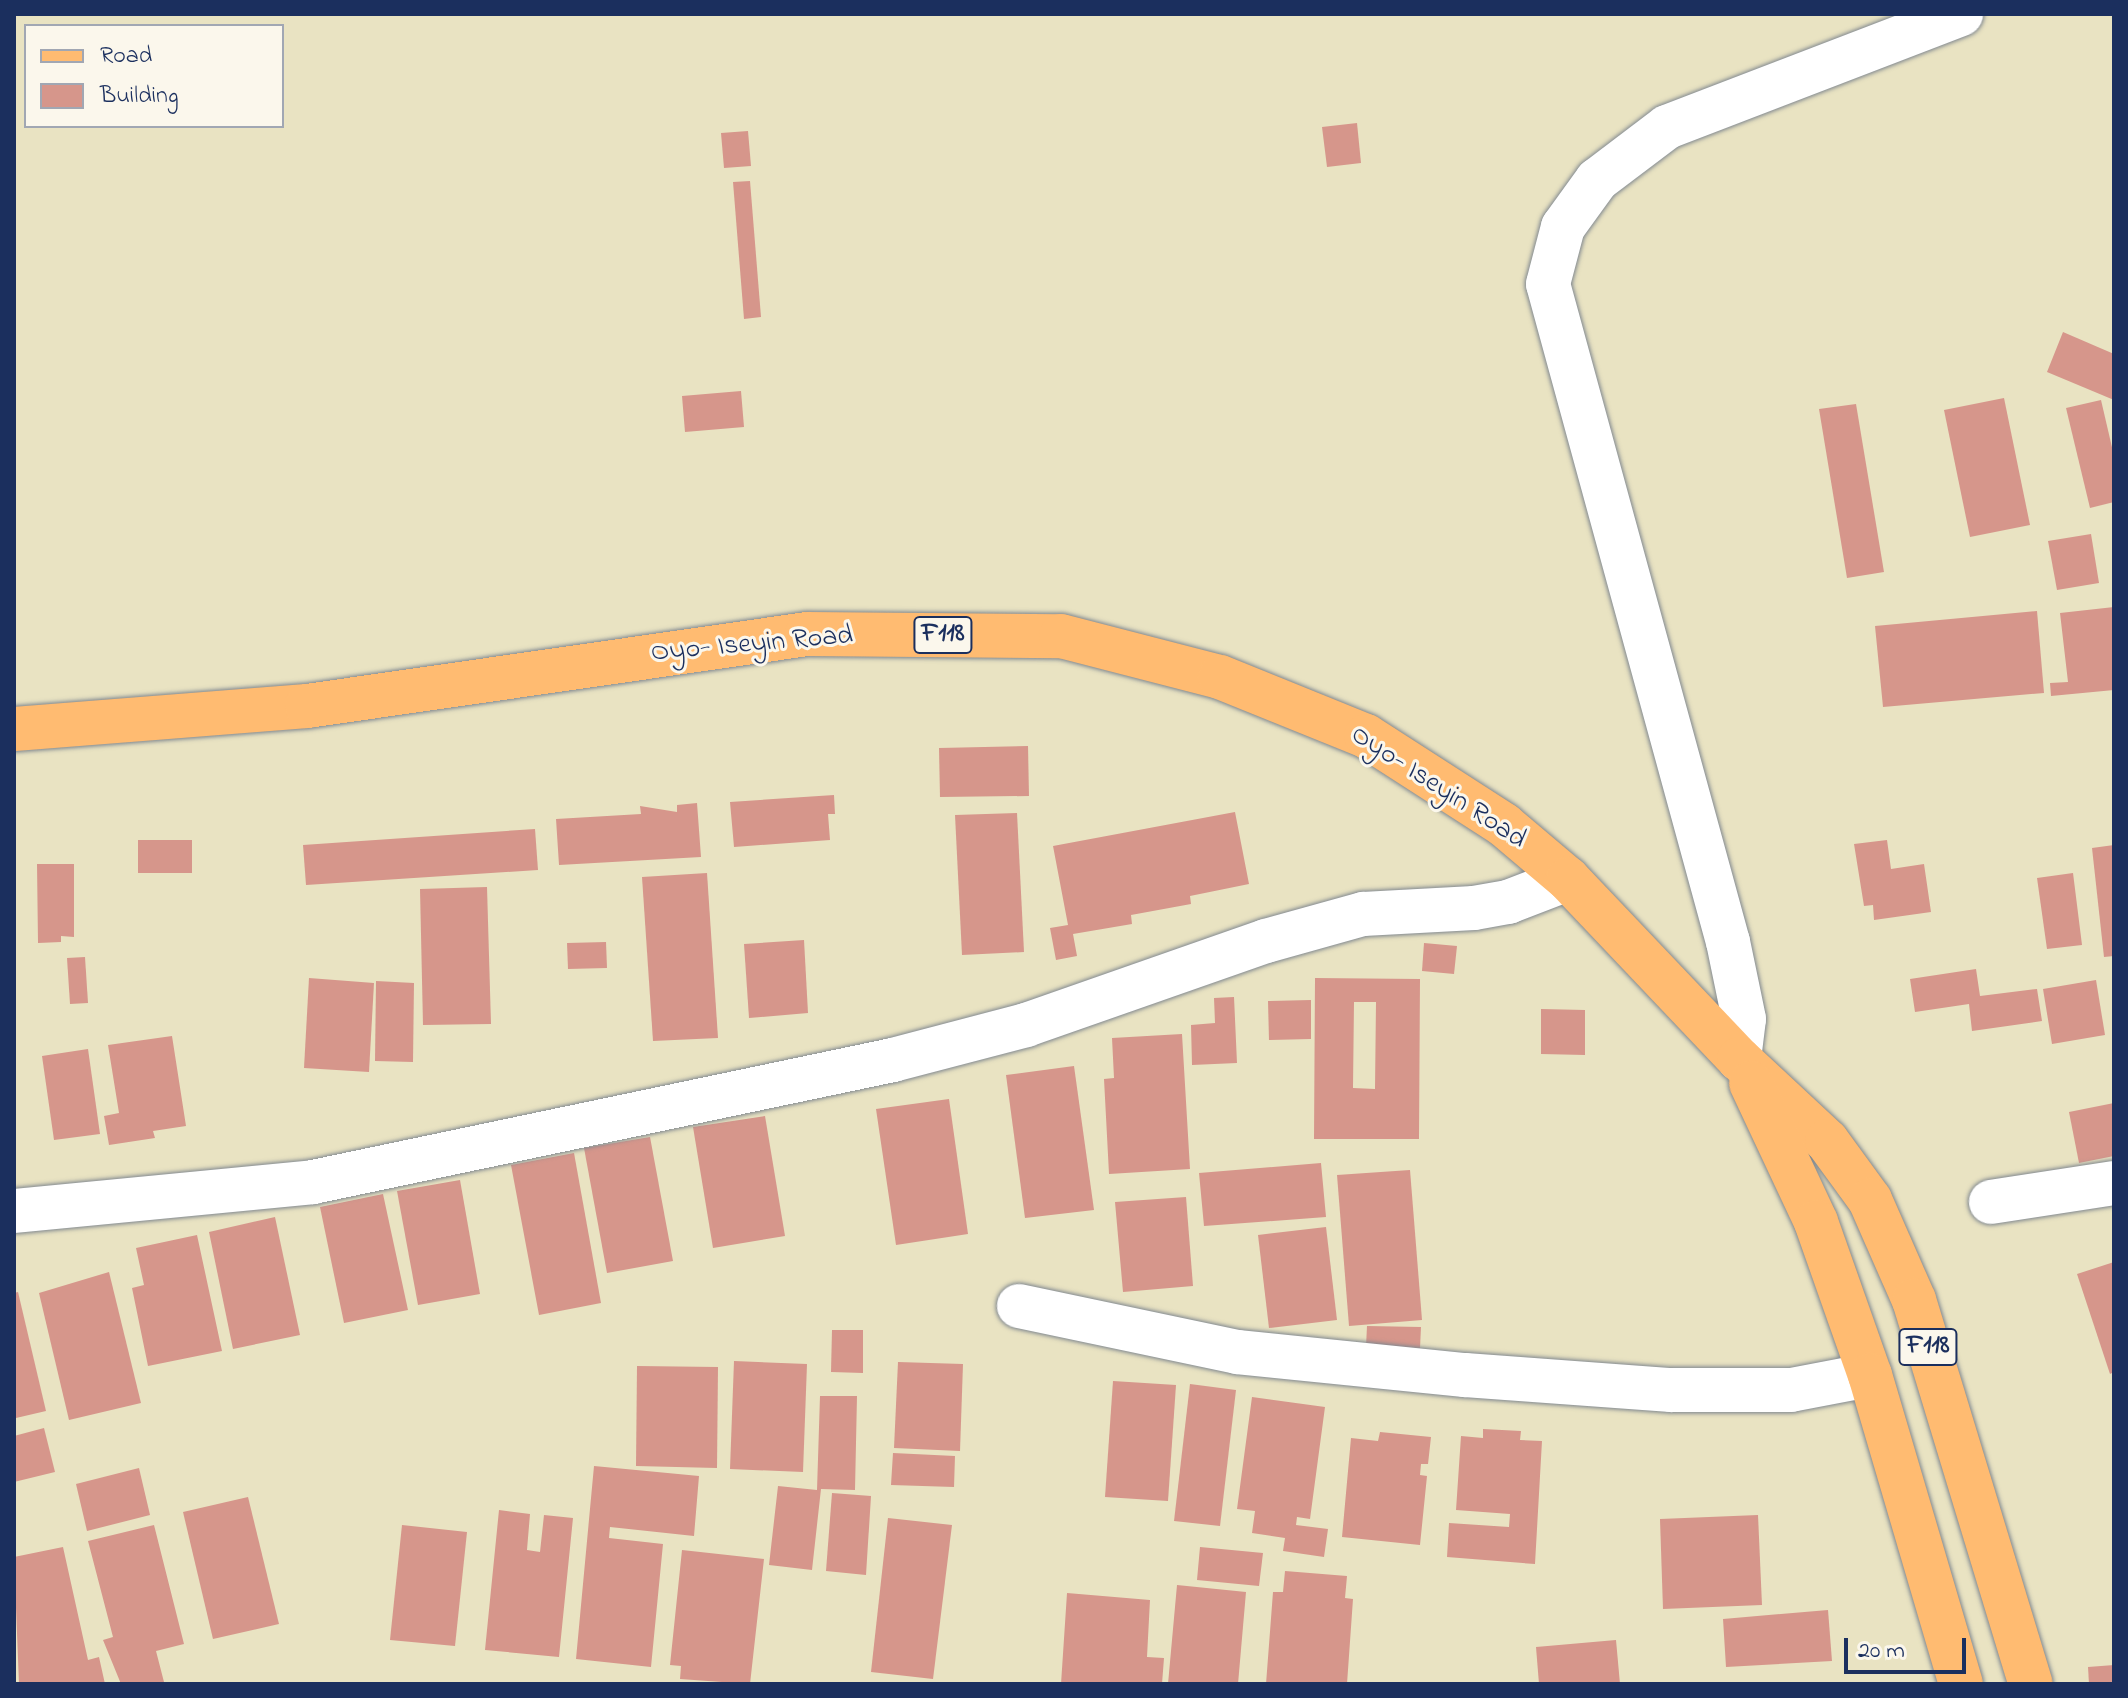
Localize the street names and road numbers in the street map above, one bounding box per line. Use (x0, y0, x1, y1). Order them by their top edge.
road number: F118 (913, 613, 973, 657)
street label: Oyo- Iseyin Road (650, 619, 854, 671)
street label: Oyo- Iseyin Road (1344, 719, 1532, 857)
road number: F118 (1898, 1325, 1958, 1369)

